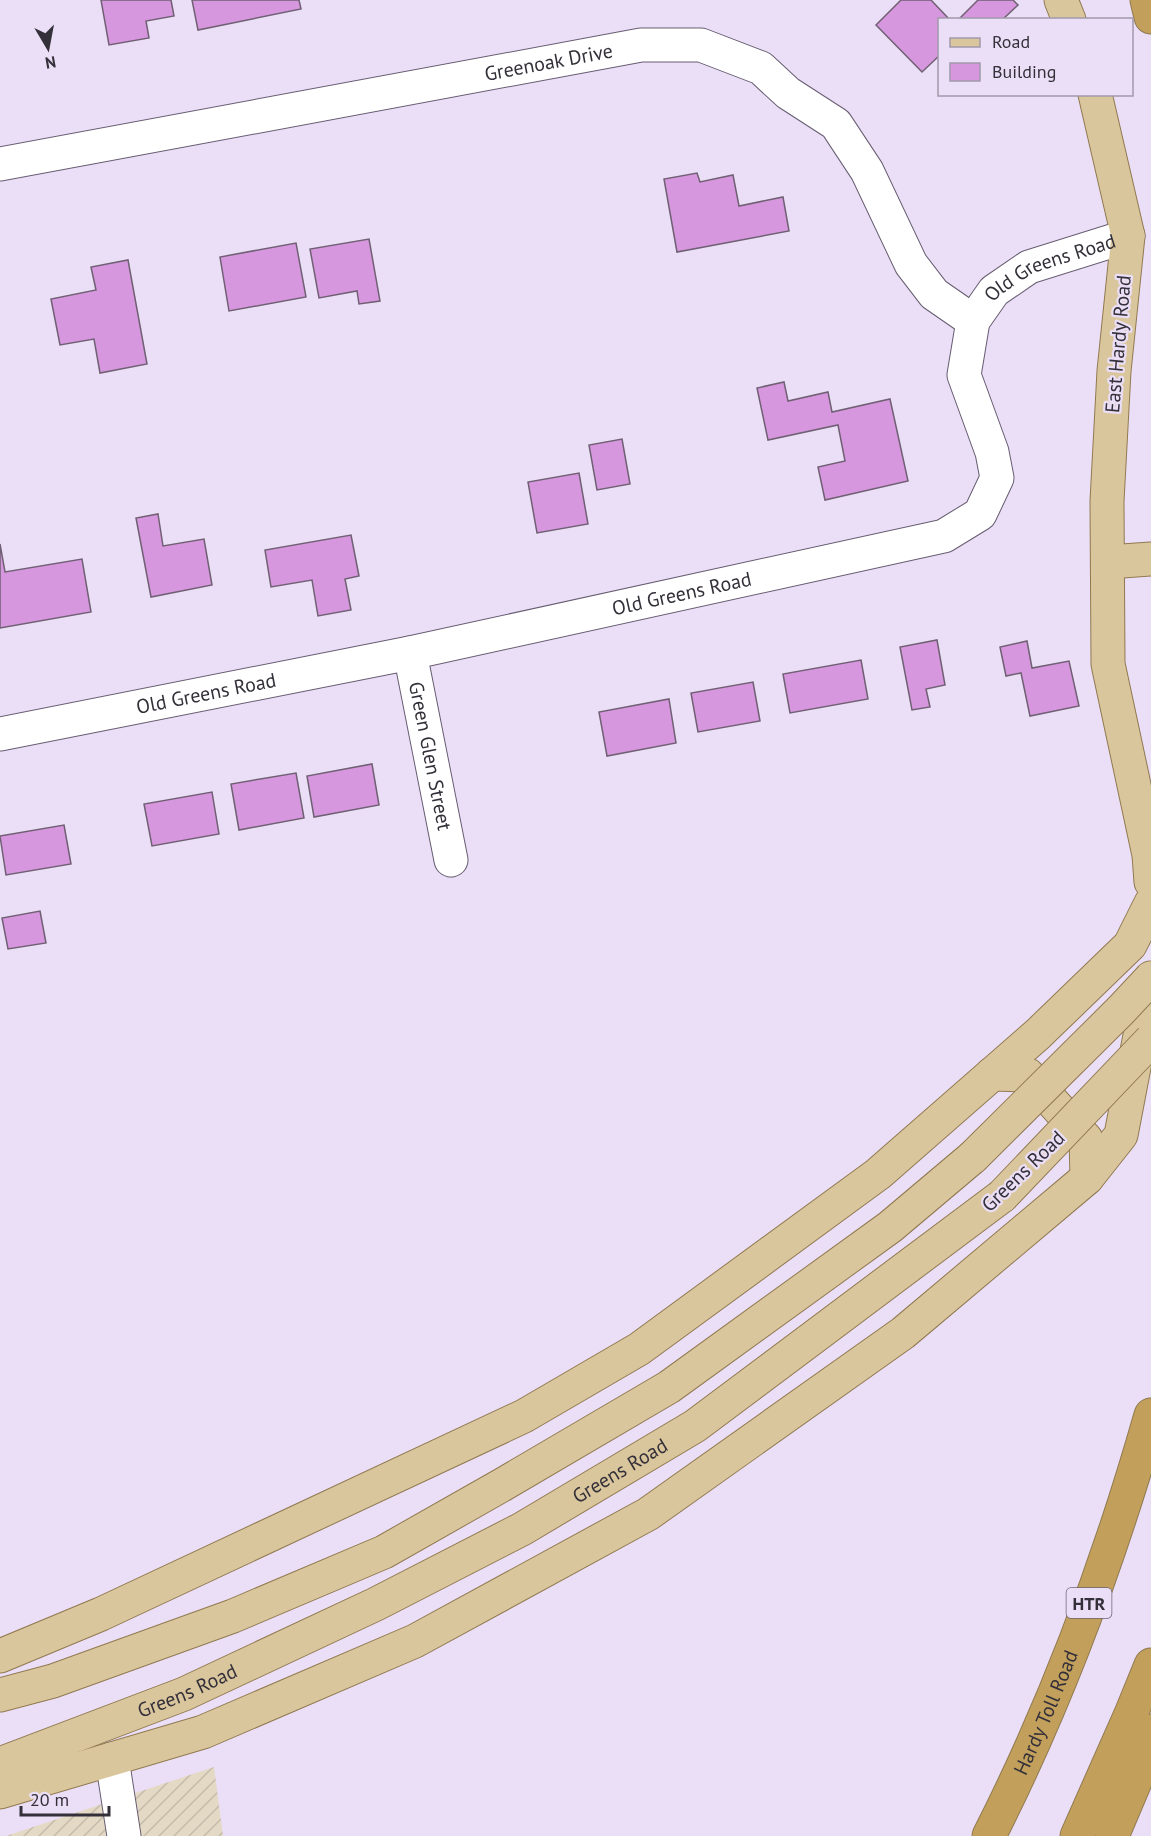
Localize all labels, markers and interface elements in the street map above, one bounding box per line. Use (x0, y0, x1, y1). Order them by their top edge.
north arrow (18, 18, 78, 78)
legend (938, 18, 1133, 96)
text: Road (992, 30, 1030, 53)
street label: Greenoak Drive (482, 38, 615, 87)
text: N (44, 52, 58, 74)
text: Building (992, 60, 1056, 83)
street label: Old Greens Road (978, 228, 1119, 306)
street label: East Hardy Road (1099, 274, 1137, 414)
street label: Old Greens Road (610, 566, 754, 621)
street label: Old Greens Road (134, 667, 278, 720)
street label: Green Glen Street (403, 679, 458, 833)
street label: Greens Road (976, 1125, 1070, 1217)
street label: Greens Road (568, 1432, 672, 1509)
road number: HTR (1066, 1588, 1112, 1618)
street label: Hardy Toll Road (1008, 1646, 1084, 1779)
street label: Greens Road (134, 1658, 241, 1724)
scale bar (21, 1779, 110, 1817)
text: 20 m (30, 1788, 69, 1811)

